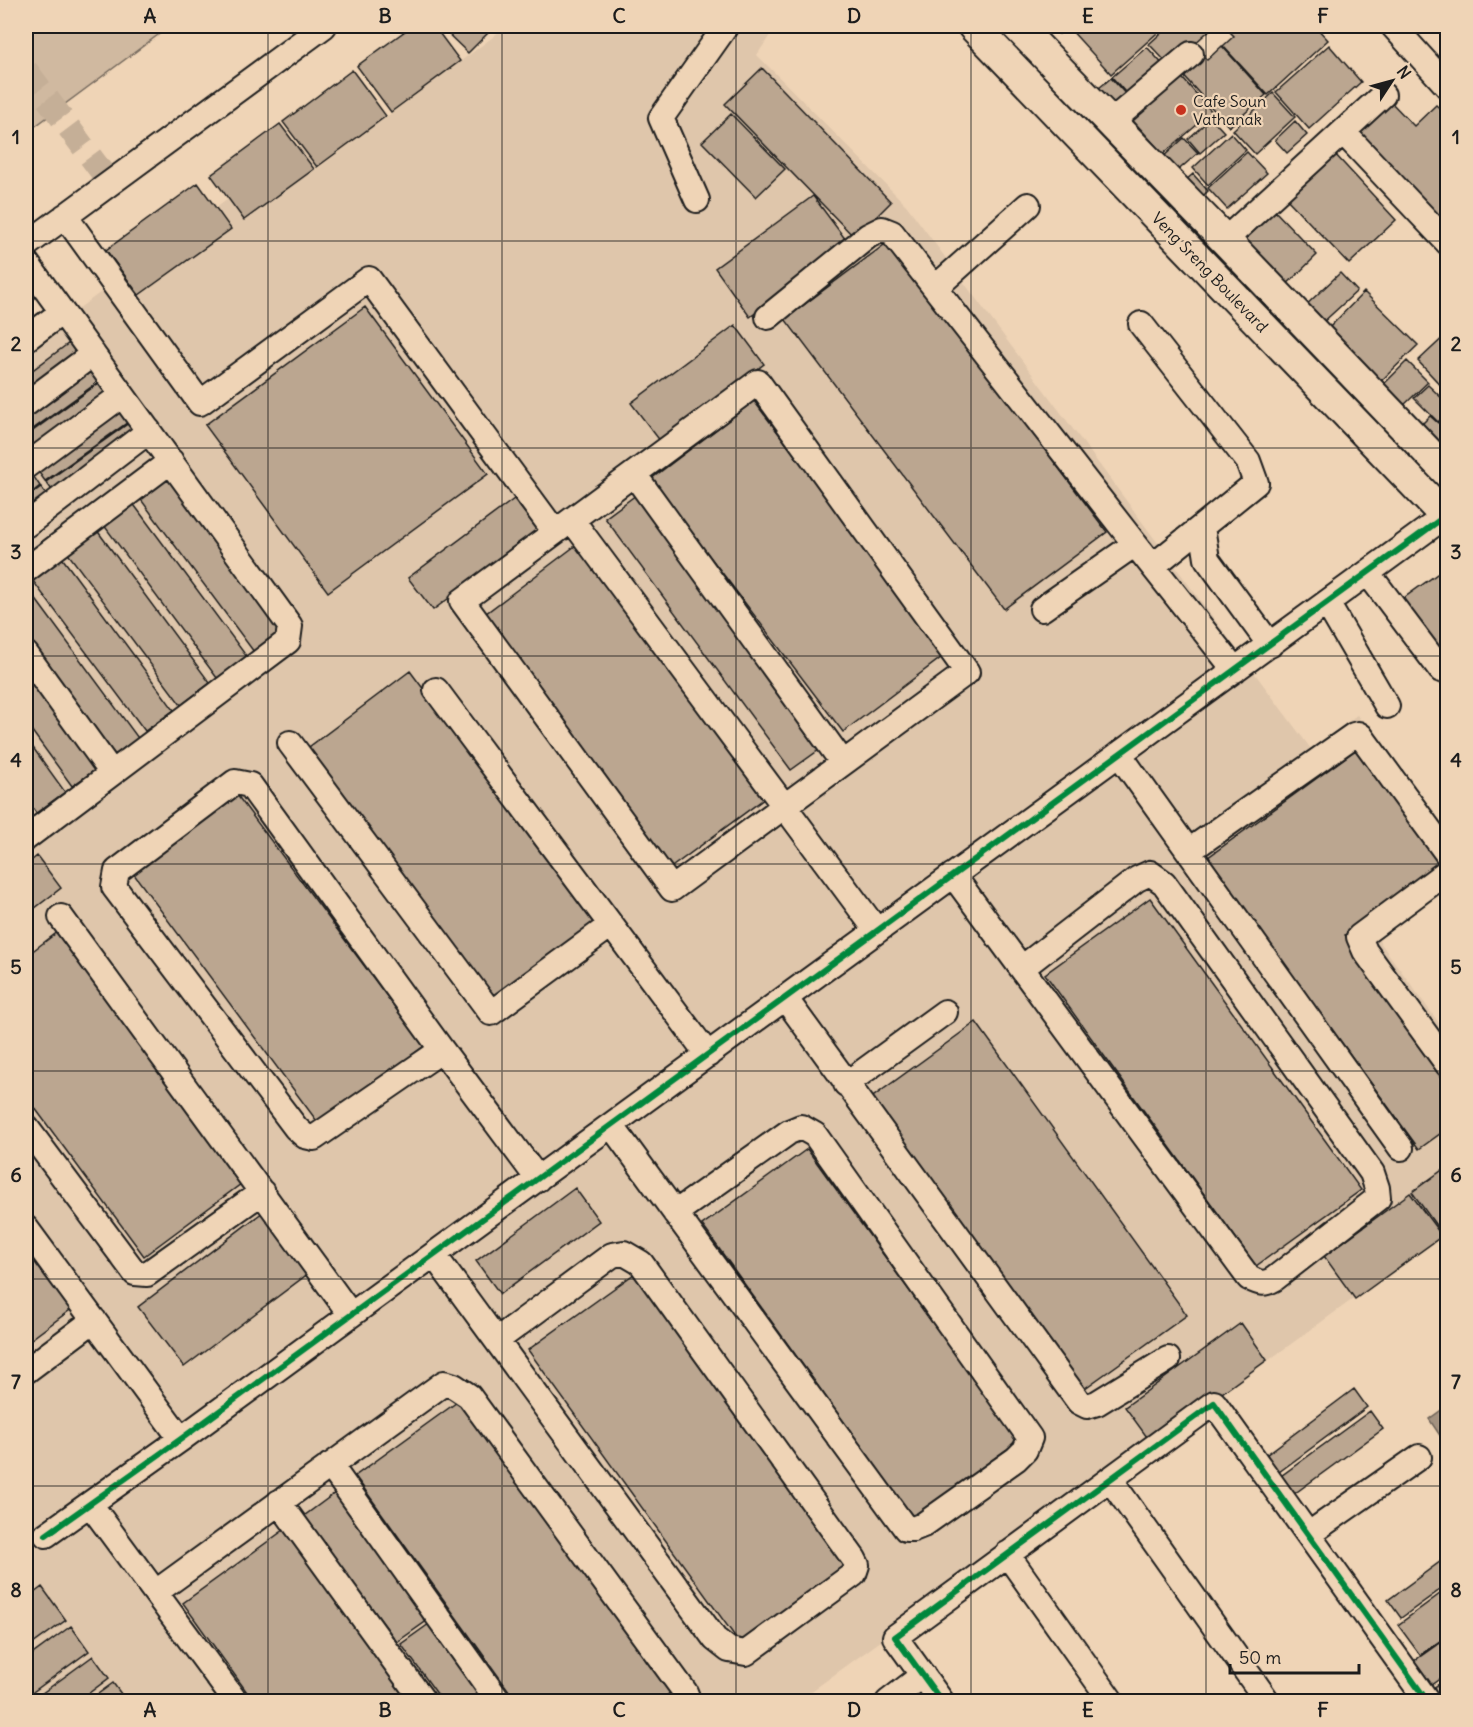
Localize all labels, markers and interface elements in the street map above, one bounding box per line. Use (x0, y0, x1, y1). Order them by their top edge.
text: A (144, 3, 157, 28)
text: B (378, 3, 392, 28)
text: C (612, 3, 626, 28)
text: D (847, 3, 861, 28)
text: E (1082, 3, 1094, 28)
text: F (1317, 3, 1329, 28)
north arrow (1362, 51, 1422, 111)
text: N (1393, 62, 1415, 83)
place label: Cafe Soun Vathanak (1193, 91, 1266, 129)
marker: Cafe Soun Vathanak (1174, 103, 1188, 117)
text: 1 (12, 124, 20, 149)
text: 1 (1452, 124, 1460, 149)
street label: Veng Sreng Boulevard (1148, 208, 1272, 336)
text: 2 (11, 331, 22, 356)
text: 2 (1451, 331, 1462, 356)
text: 3 (10, 539, 22, 564)
text: 3 (1450, 539, 1462, 564)
text: 4 (10, 747, 22, 772)
text: 4 (1450, 747, 1462, 772)
text: 5 (10, 954, 22, 979)
text: 5 (1450, 954, 1462, 979)
text: 6 (10, 1162, 22, 1187)
text: 6 (1450, 1162, 1462, 1187)
text: 7 (11, 1369, 21, 1394)
text: 7 (1451, 1369, 1461, 1394)
text: 8 (10, 1577, 22, 1602)
text: 8 (1450, 1577, 1462, 1602)
scale bar (1230, 1637, 1359, 1675)
text: 50 m (1239, 1646, 1281, 1669)
text: A (144, 1697, 157, 1722)
text: B (378, 1697, 392, 1722)
text: C (612, 1697, 626, 1722)
text: D (847, 1697, 861, 1722)
text: E (1082, 1697, 1094, 1722)
text: F (1317, 1697, 1329, 1722)

